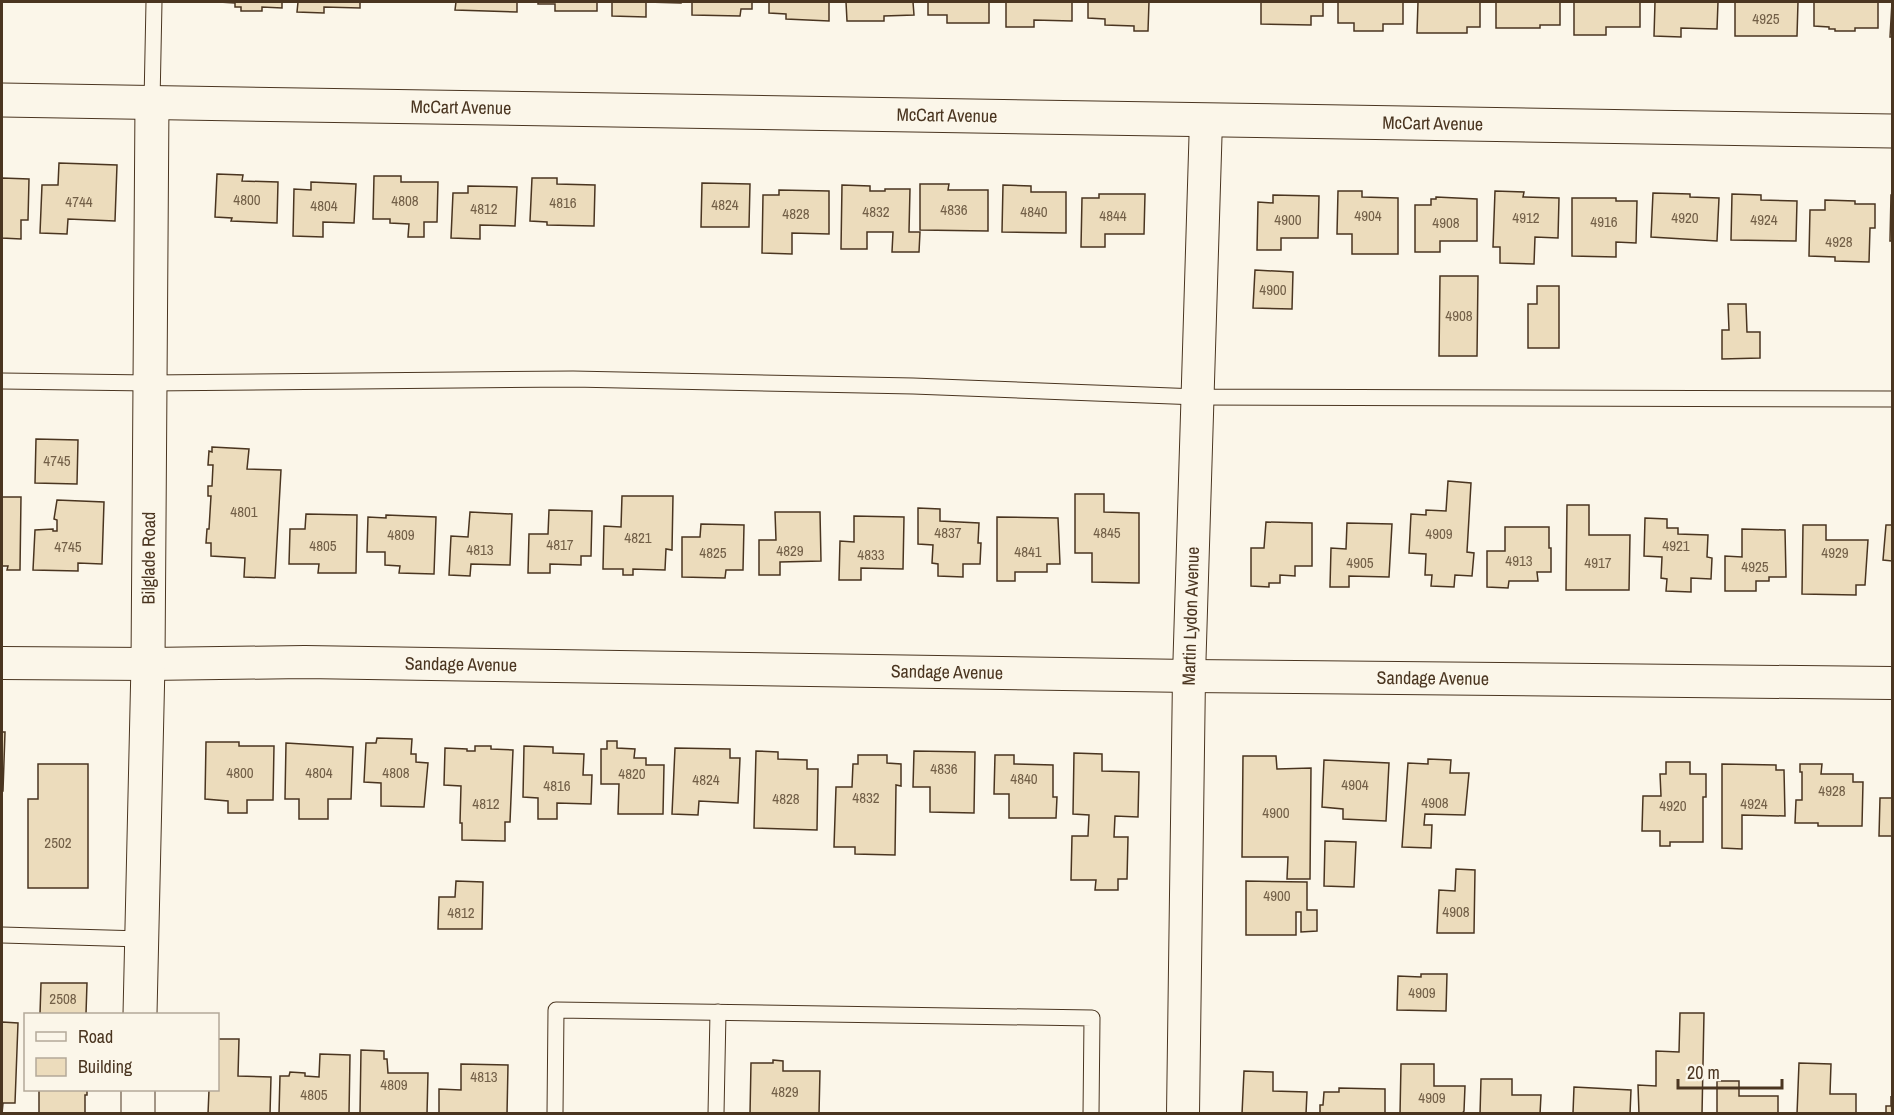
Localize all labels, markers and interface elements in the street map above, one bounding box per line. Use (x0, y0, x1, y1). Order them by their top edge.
house number: 4925 (1752, 8, 1780, 29)
street label: McCart Avenue (410, 94, 512, 120)
street label: McCart Avenue (896, 102, 997, 128)
street label: McCart Avenue (1382, 110, 1483, 136)
house number: 4800 (233, 189, 261, 210)
house number: 4808 (391, 190, 419, 211)
house number: 4744 (65, 191, 93, 212)
house number: 4816 (549, 192, 577, 213)
house number: 4824 (711, 194, 739, 215)
house number: 4804 (310, 195, 338, 216)
house number: 4812 (470, 198, 498, 219)
house number: 4836 (940, 199, 968, 220)
house number: 4832 (862, 201, 890, 222)
house number: 4840 (1020, 201, 1048, 222)
house number: 4828 (782, 203, 810, 224)
house number: 4844 (1099, 205, 1127, 226)
house number: 4904 (1354, 205, 1382, 226)
house number: 4912 (1512, 207, 1540, 228)
house number: 4920 (1671, 207, 1699, 228)
house number: 4900 (1274, 209, 1302, 230)
house number: 4924 (1750, 209, 1778, 230)
house number: 4916 (1590, 211, 1618, 232)
house number: 4908 (1432, 212, 1460, 233)
house number: 4928 (1825, 231, 1853, 252)
house number: 4900 (1259, 279, 1287, 300)
house number: 4908 (1445, 305, 1473, 326)
house number: 4745 (43, 450, 71, 471)
house number: 4801 (230, 501, 258, 522)
street label: Bilglade Road (135, 512, 161, 605)
house number: 4837 (934, 522, 962, 543)
house number: 4845 (1093, 522, 1121, 543)
house number: 4909 (1425, 523, 1453, 544)
house number: 4809 (387, 524, 415, 545)
house number: 4821 (624, 527, 652, 548)
house number: 4817 (546, 534, 574, 555)
house number: 4805 (309, 535, 337, 556)
house number: 4921 (1662, 535, 1690, 556)
house number: 4745 (54, 536, 82, 557)
house number: 4813 (466, 539, 494, 560)
house number: 4829 (776, 540, 804, 561)
house number: 4841 (1014, 541, 1042, 562)
house number: 4825 (699, 542, 727, 563)
house number: 4929 (1821, 542, 1849, 563)
house number: 4833 (857, 544, 885, 565)
street label: Martin Lydon Avenue (1176, 546, 1205, 686)
house number: 4913 (1505, 550, 1533, 571)
house number: 4905 (1346, 552, 1374, 573)
house number: 4917 (1584, 552, 1612, 573)
house number: 4925 (1741, 556, 1769, 577)
street label: Sandage Avenue (405, 651, 517, 677)
street label: Sandage Avenue (891, 658, 1003, 685)
street label: Sandage Avenue (1377, 665, 1489, 691)
house number: 4836 (930, 758, 958, 779)
house number: 4800 (226, 762, 254, 783)
house number: 4804 (305, 762, 333, 783)
house number: 4808 (382, 762, 410, 783)
house number: 4820 (618, 763, 646, 784)
house number: 4840 (1010, 768, 1038, 789)
house number: 4824 (692, 769, 720, 790)
house number: 4904 (1341, 774, 1369, 795)
house number: 4816 (543, 775, 571, 796)
house number: 4928 (1818, 780, 1846, 801)
house number: 4832 (852, 787, 880, 808)
house number: 4828 (772, 788, 800, 809)
house number: 4908 (1421, 792, 1449, 813)
house number: 4812 (472, 793, 500, 814)
house number: 4924 (1740, 793, 1768, 814)
house number: 4920 (1659, 795, 1687, 816)
house number: 4900 (1262, 802, 1290, 823)
house number: 2502 (44, 832, 72, 853)
house number: 4900 (1263, 885, 1291, 906)
house number: 4908 (1442, 901, 1470, 922)
house number: 4812 (447, 902, 475, 923)
house number: 4909 (1408, 982, 1436, 1003)
house number: 2508 (49, 988, 77, 1009)
legend (24, 1013, 219, 1091)
text: Road (78, 1024, 113, 1049)
scale bar (1678, 1052, 1782, 1090)
text: Building (78, 1054, 133, 1079)
text: 20 m (1687, 1060, 1720, 1085)
house number: 4813 (470, 1066, 498, 1087)
house number: 4809 (380, 1074, 408, 1095)
house number: 4829 (771, 1081, 799, 1102)
house number: 4805 (300, 1084, 328, 1105)
house number: 4909 (1418, 1087, 1446, 1108)

